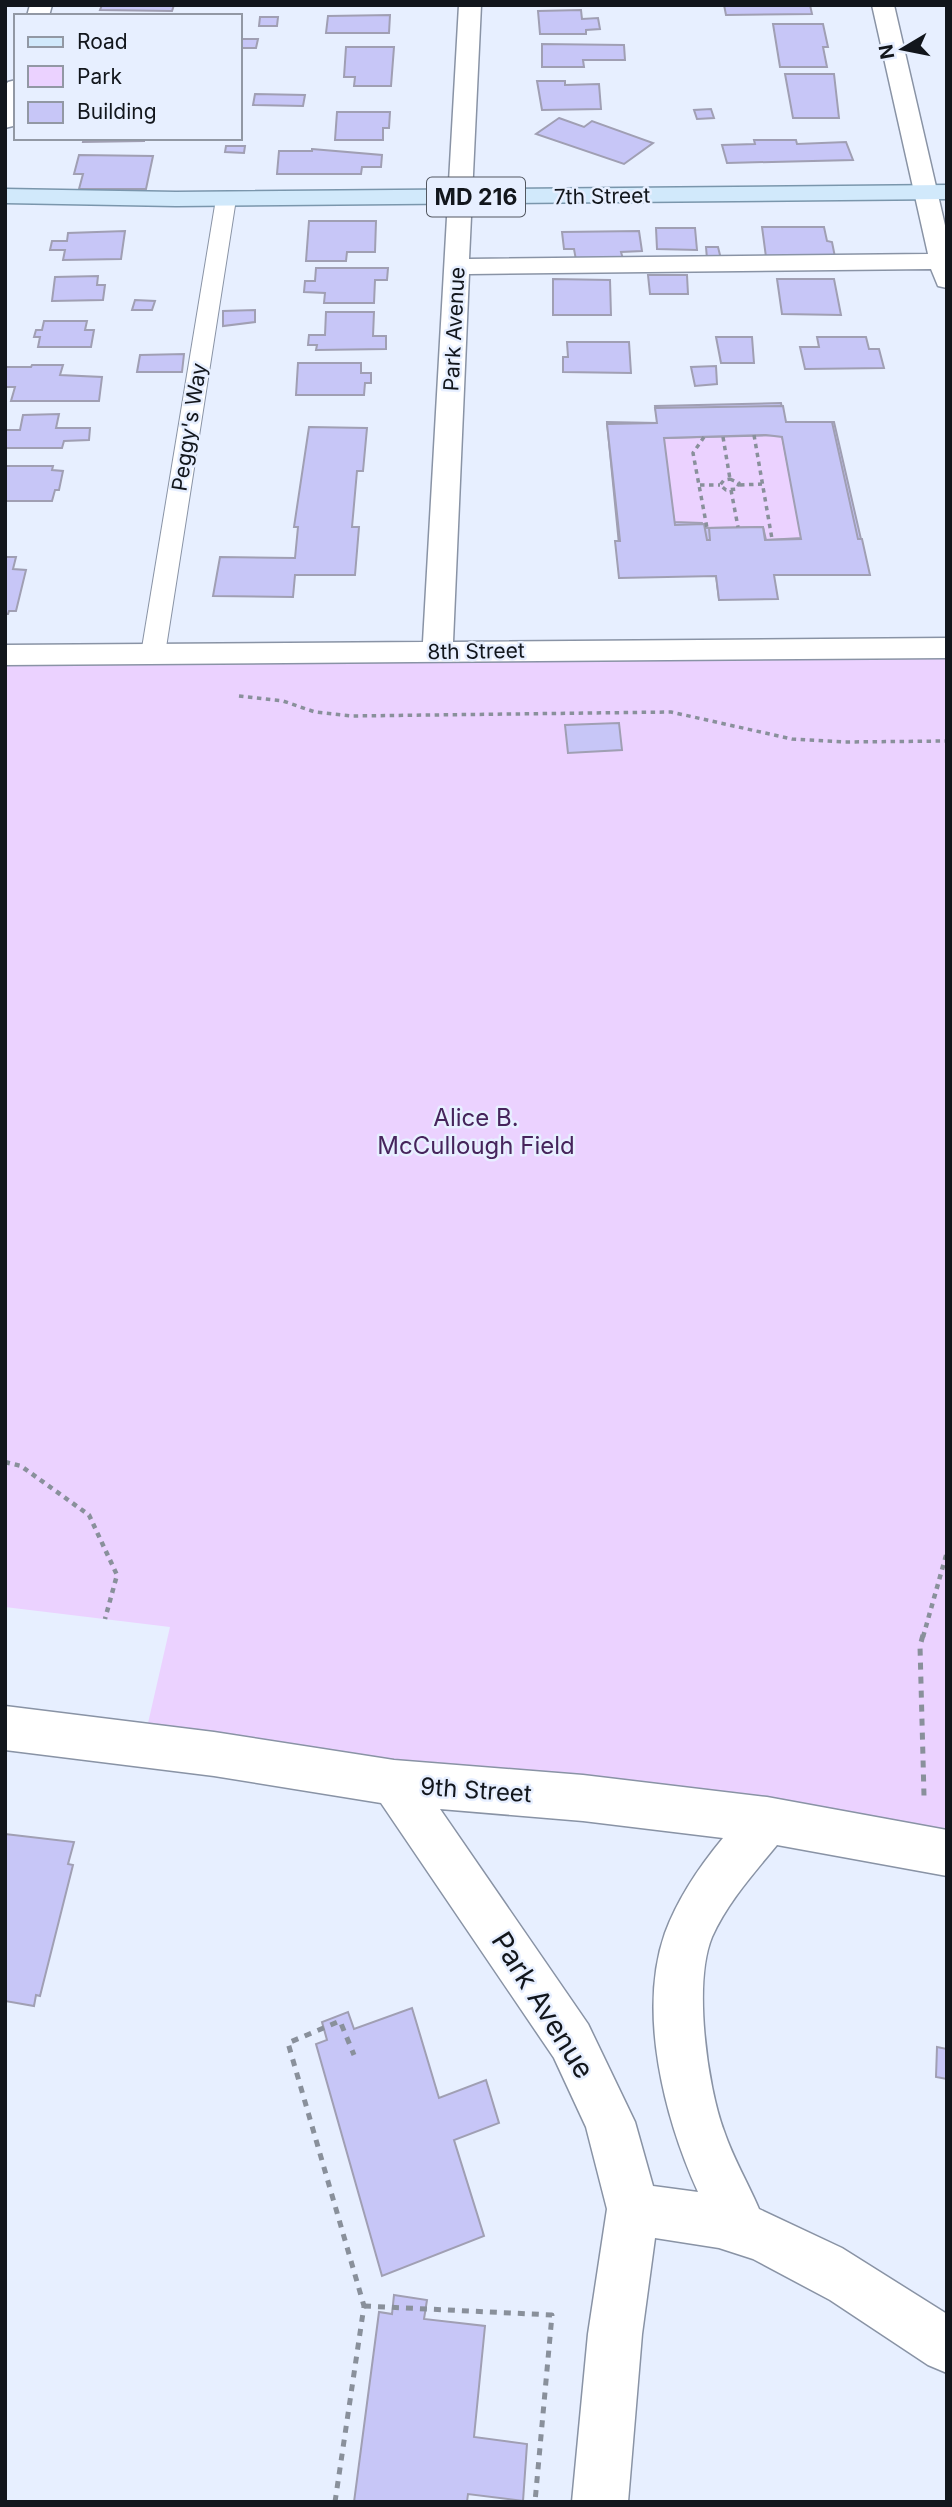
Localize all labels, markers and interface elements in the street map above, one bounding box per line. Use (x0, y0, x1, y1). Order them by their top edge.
legend (14, 14, 242, 140)
north arrow (868, 14, 938, 84)
text: Road (77, 29, 128, 54)
text: N (874, 43, 899, 61)
text: Park (77, 64, 122, 89)
text: Building (77, 99, 157, 124)
road number: MD 216 (427, 178, 525, 216)
street label: 7th Street (554, 183, 651, 209)
street label: Park Avenue (438, 266, 470, 392)
street label: Peggy's Way (167, 361, 211, 493)
street label: 8th Street (427, 638, 525, 664)
park label: Alice B. McCullough Field (377, 1103, 575, 1160)
street label: 9th Street (419, 1772, 533, 1808)
street label: Park Avenue (485, 1926, 601, 2084)

